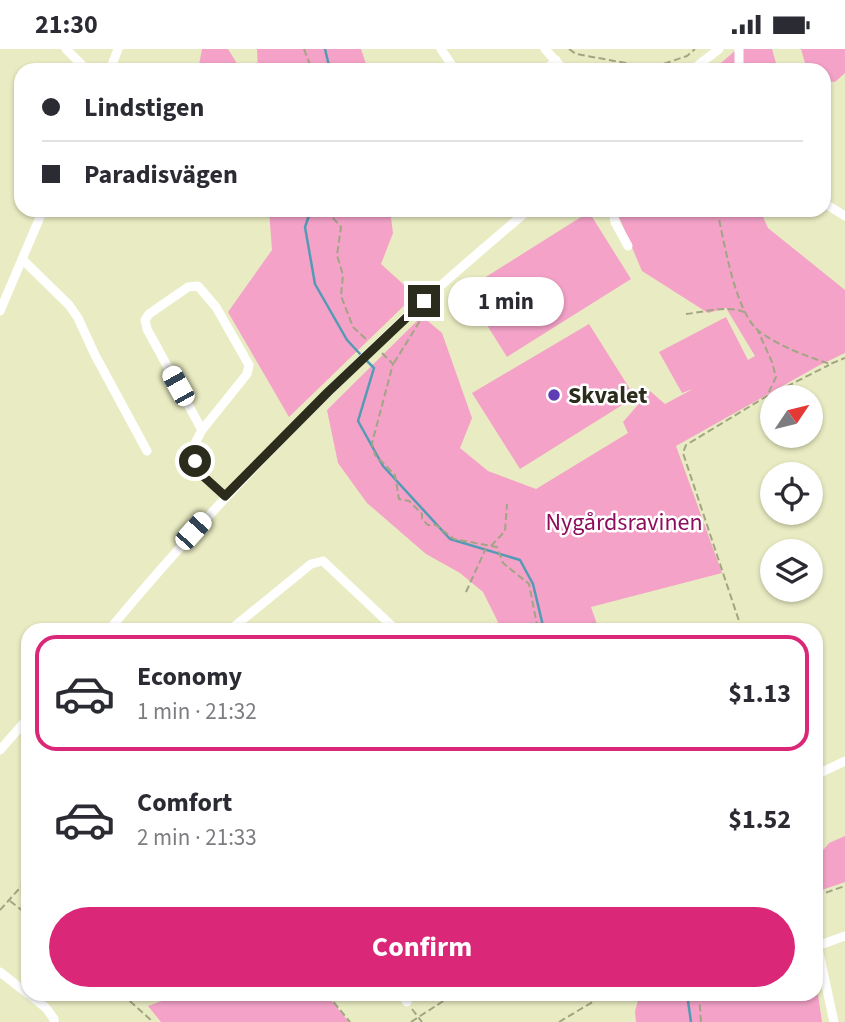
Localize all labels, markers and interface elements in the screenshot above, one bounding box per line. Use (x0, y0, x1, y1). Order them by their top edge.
text: 21:30 (35, 6, 98, 43)
text: Lindstigen (84, 89, 204, 126)
text: Paradisvägen (84, 156, 238, 193)
callout: 1 min (448, 277, 564, 325)
route end (408, 285, 440, 317)
text: 1 min (478, 285, 534, 318)
car (159, 363, 198, 409)
place label: Skvalet (568, 378, 647, 413)
north arrow (760, 385, 822, 448)
map controls (760, 385, 823, 602)
marker: Skvalet (546, 387, 562, 403)
route start (179, 445, 211, 477)
button: locate (760, 462, 823, 525)
park label: Nygårdsravinen (545, 505, 703, 540)
car (172, 508, 215, 554)
button: layers (760, 539, 823, 602)
text: Economy (137, 658, 242, 695)
icon: car (53, 662, 116, 725)
text: $1.13 (728, 675, 791, 712)
text: 1 min · 21:32 (137, 695, 257, 728)
text: Comfort (137, 784, 232, 821)
icon: car (53, 788, 116, 851)
text: $1.52 (728, 801, 791, 838)
text: 2 min · 21:33 (137, 821, 257, 854)
button: Confirm (49, 907, 795, 987)

